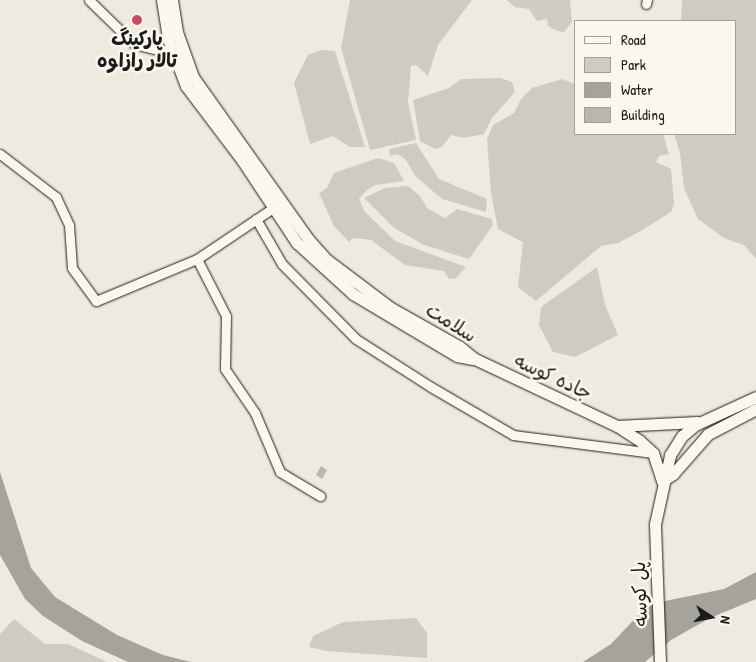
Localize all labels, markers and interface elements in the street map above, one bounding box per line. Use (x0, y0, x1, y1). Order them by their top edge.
marker: پارکینگ تالار رازاوه (131, 14, 143, 26)
legend (574, 20, 736, 135)
place label: پارکینگ تالار رازاوه (97, 28, 177, 72)
text: Road (621, 29, 646, 50)
text: Park (621, 54, 646, 75)
text: Water (621, 79, 653, 100)
text: Building (621, 104, 665, 125)
street label: سلامت (421, 299, 481, 347)
street label: جاده کوسه (511, 349, 595, 405)
street label: پل کوسه (627, 561, 653, 627)
north arrow (686, 592, 736, 642)
text: N (716, 614, 736, 625)

